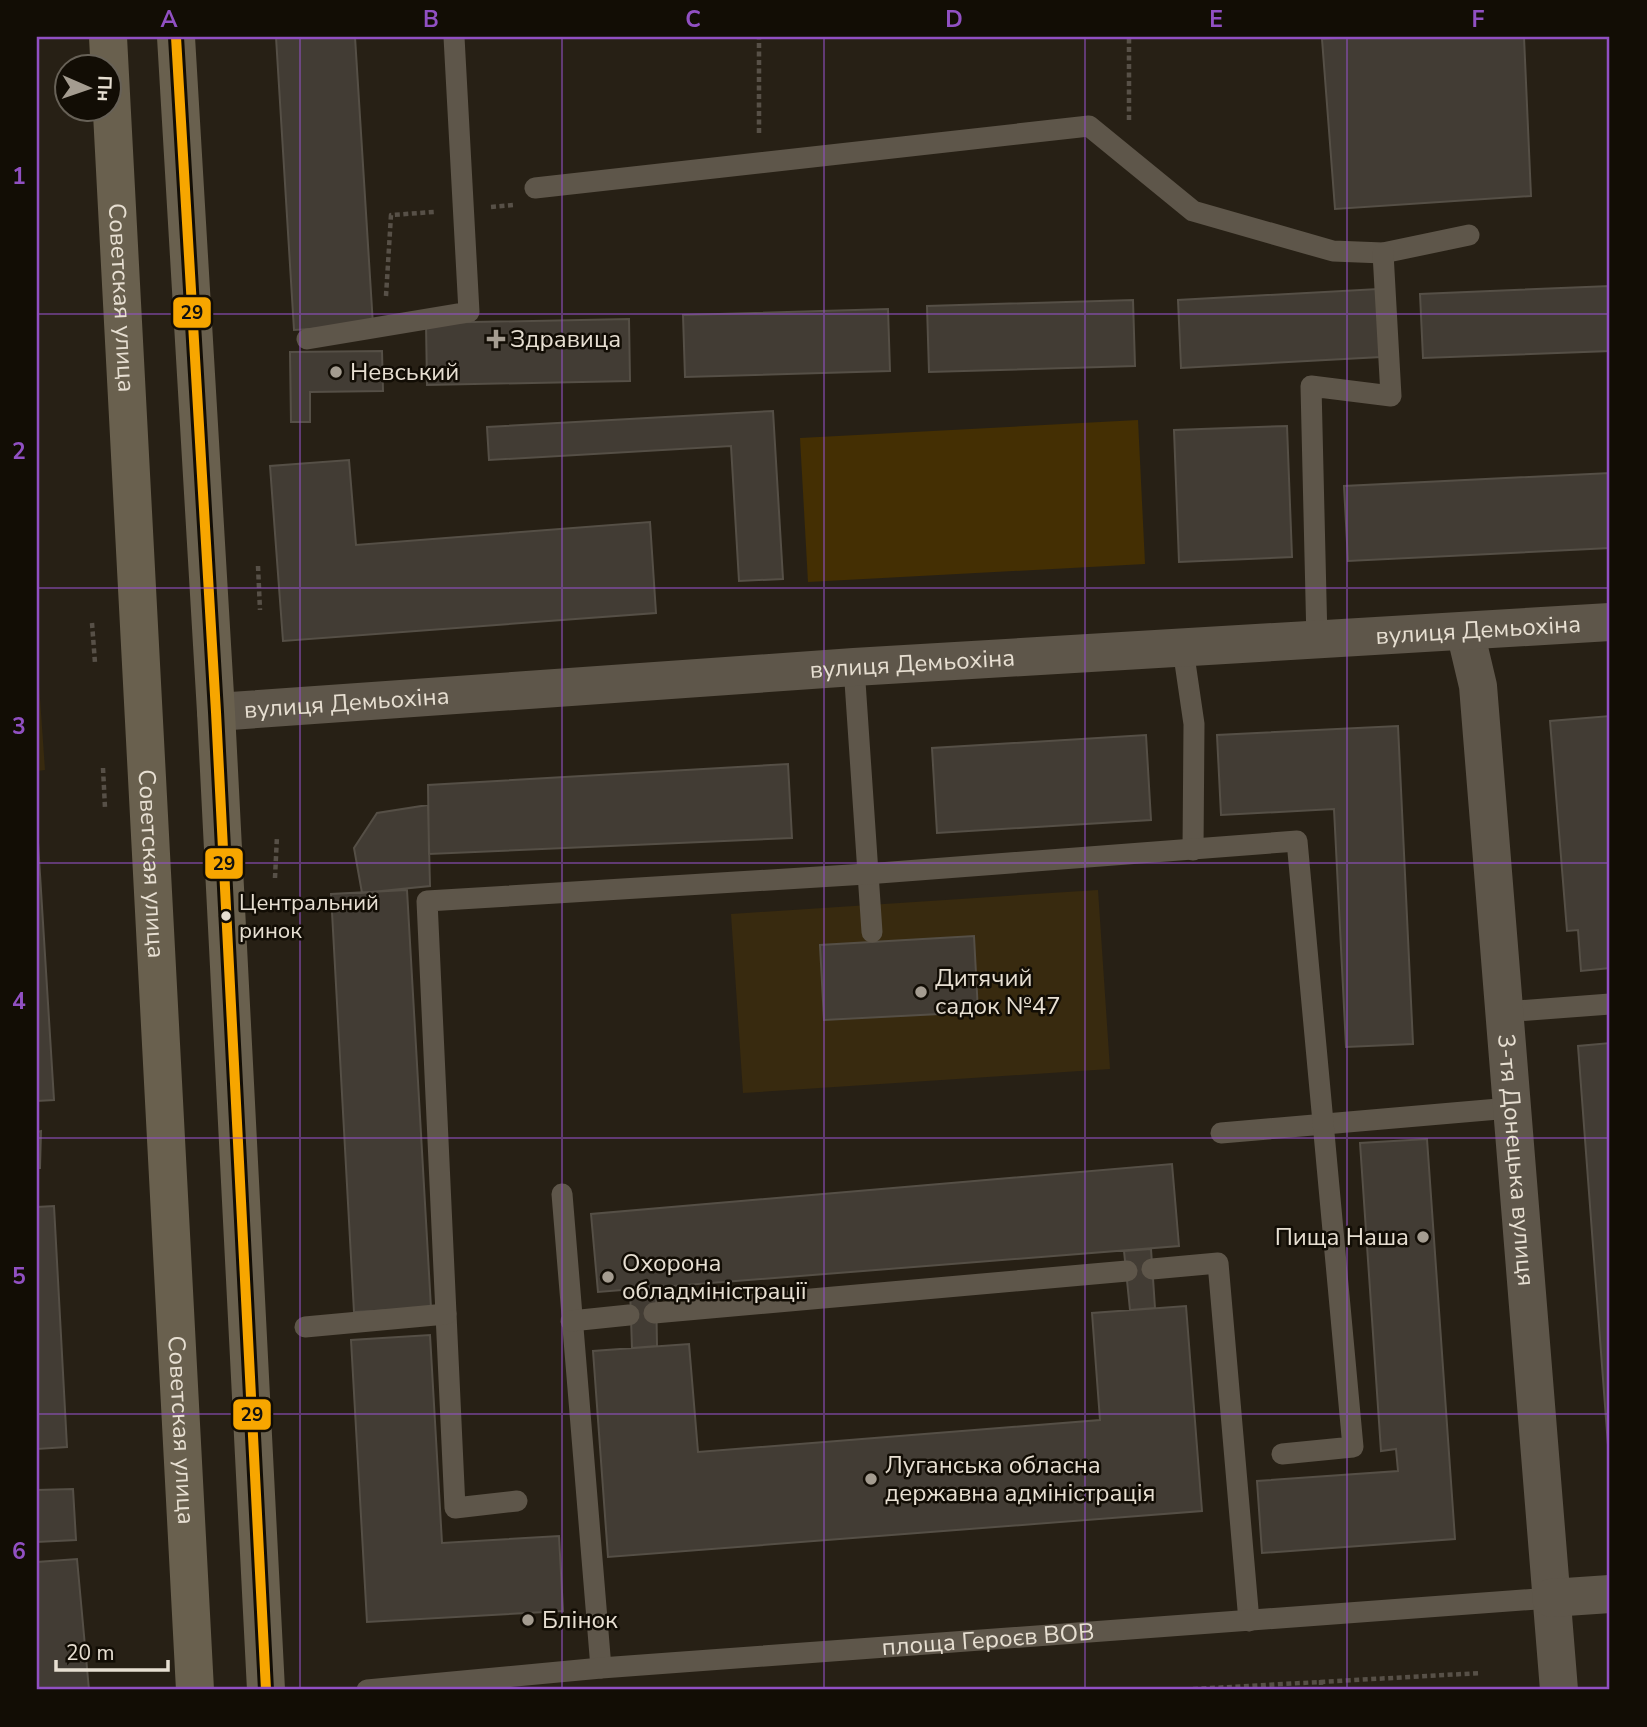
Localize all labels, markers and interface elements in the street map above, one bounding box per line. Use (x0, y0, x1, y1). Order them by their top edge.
text: A (160, 4, 178, 35)
text: B (423, 4, 439, 35)
text: C (685, 4, 701, 35)
text: D (945, 4, 963, 35)
text: E (1209, 4, 1223, 35)
text: F (1472, 4, 1485, 35)
north arrow (52, 52, 122, 122)
text: Пн (91, 75, 117, 102)
text: 1 (12, 161, 26, 192)
street label: Советская улица (101, 202, 143, 393)
line badge: 29 (172, 296, 212, 329)
text: 29 (181, 300, 203, 326)
place label: Здравица (510, 323, 621, 355)
marker: Здравица (488, 331, 504, 347)
place label: Невський (350, 356, 459, 388)
marker: Невський (328, 364, 344, 380)
text: 2 (12, 436, 26, 467)
street label: вулиця Демьохіна (1375, 608, 1582, 652)
street label: вулиця Демьохіна (809, 641, 1016, 686)
street label: вулиця Демьохіна (243, 680, 450, 726)
text: 3 (12, 711, 26, 742)
street label: Советская улица (131, 768, 172, 959)
line badge: 29 (204, 847, 244, 880)
text: 29 (213, 851, 235, 877)
place label: Центральний ринок (239, 888, 379, 946)
marker: Центральний ринок (219, 909, 233, 923)
place label: Дитячий садок №47 (935, 962, 1061, 1022)
marker: Дитячий садок №47 (913, 984, 929, 1000)
text: 4 (12, 986, 26, 1017)
street label: 3-тя Донецька вулиця (1490, 1033, 1542, 1287)
place label: Пища Наша (1275, 1221, 1409, 1253)
marker: Пища Наша (1415, 1229, 1431, 1245)
place label: Охорона обладміністрації (622, 1247, 808, 1307)
text: 5 (12, 1261, 26, 1292)
marker: Охорона обладміністрації (600, 1269, 616, 1285)
street label: Советская улица (160, 1335, 202, 1525)
line badge: 29 (232, 1398, 272, 1431)
text: 29 (241, 1402, 263, 1428)
place label: Луганська обласна державна адміністрація (885, 1449, 1155, 1509)
marker: Луганська обласна державна адміністрація (863, 1471, 879, 1487)
text: 6 (12, 1536, 26, 1567)
place label: Блінок (542, 1604, 618, 1636)
marker: Блінок (520, 1612, 536, 1628)
street label: площа Героєв ВОВ (880, 1616, 1095, 1663)
scale bar (56, 1629, 168, 1673)
text: 20 m (66, 1639, 115, 1667)

